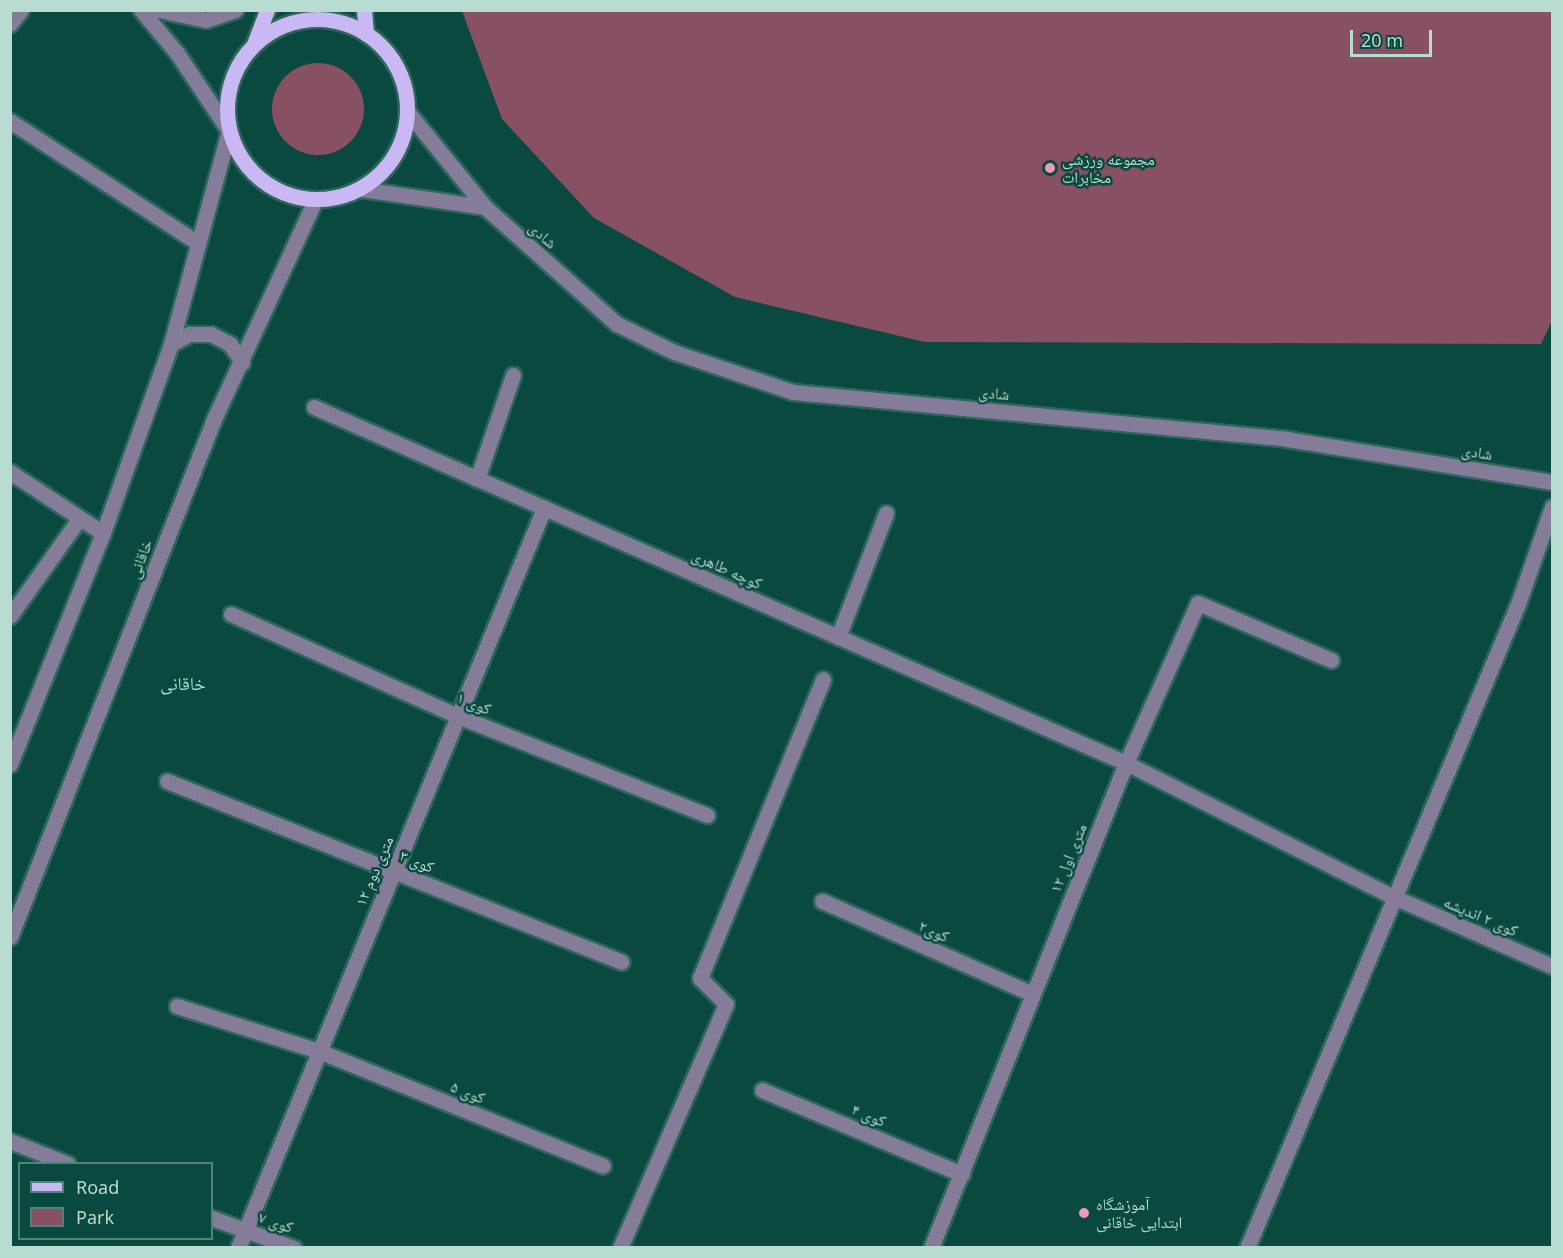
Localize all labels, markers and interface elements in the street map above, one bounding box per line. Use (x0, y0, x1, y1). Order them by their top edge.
scale bar (1353, 18, 1436, 56)
text: 20 m (1361, 28, 1403, 52)
place label: مجموعه ورزشی مخابرات (1062, 149, 1155, 187)
marker: مجموعه ورزشی مخابرات (1043, 161, 1057, 175)
street label: شادی (525, 217, 561, 253)
street label: شادی (978, 382, 1010, 404)
street label: شادی (1460, 440, 1494, 464)
street label: خاقانی (124, 537, 156, 581)
street label: کوچه طاهری (689, 545, 765, 593)
district label: خاقانی (160, 672, 206, 694)
street label: کوی ۱ (454, 687, 494, 719)
street label: ۱۲ متری اول (1045, 821, 1091, 895)
street label: ۱۲ متری دوم (351, 833, 397, 909)
street label: کوی ۳ (397, 845, 437, 877)
street label: کوی ۲ اندیشه (1441, 892, 1521, 940)
street label: کوی۲ (916, 916, 952, 946)
street label: کوی ۵ (448, 1076, 488, 1108)
street label: کوی ۴ (849, 1099, 889, 1131)
legend (18, 1162, 213, 1240)
text: Road (76, 1175, 119, 1199)
place label: آموزشگاه ابتدایی خاقانی (1096, 1194, 1182, 1232)
text: Park (76, 1205, 114, 1229)
marker: آموزشگاه ابتدایی خاقانی (1077, 1206, 1091, 1220)
street label: کوی ۷ (256, 1207, 296, 1237)

